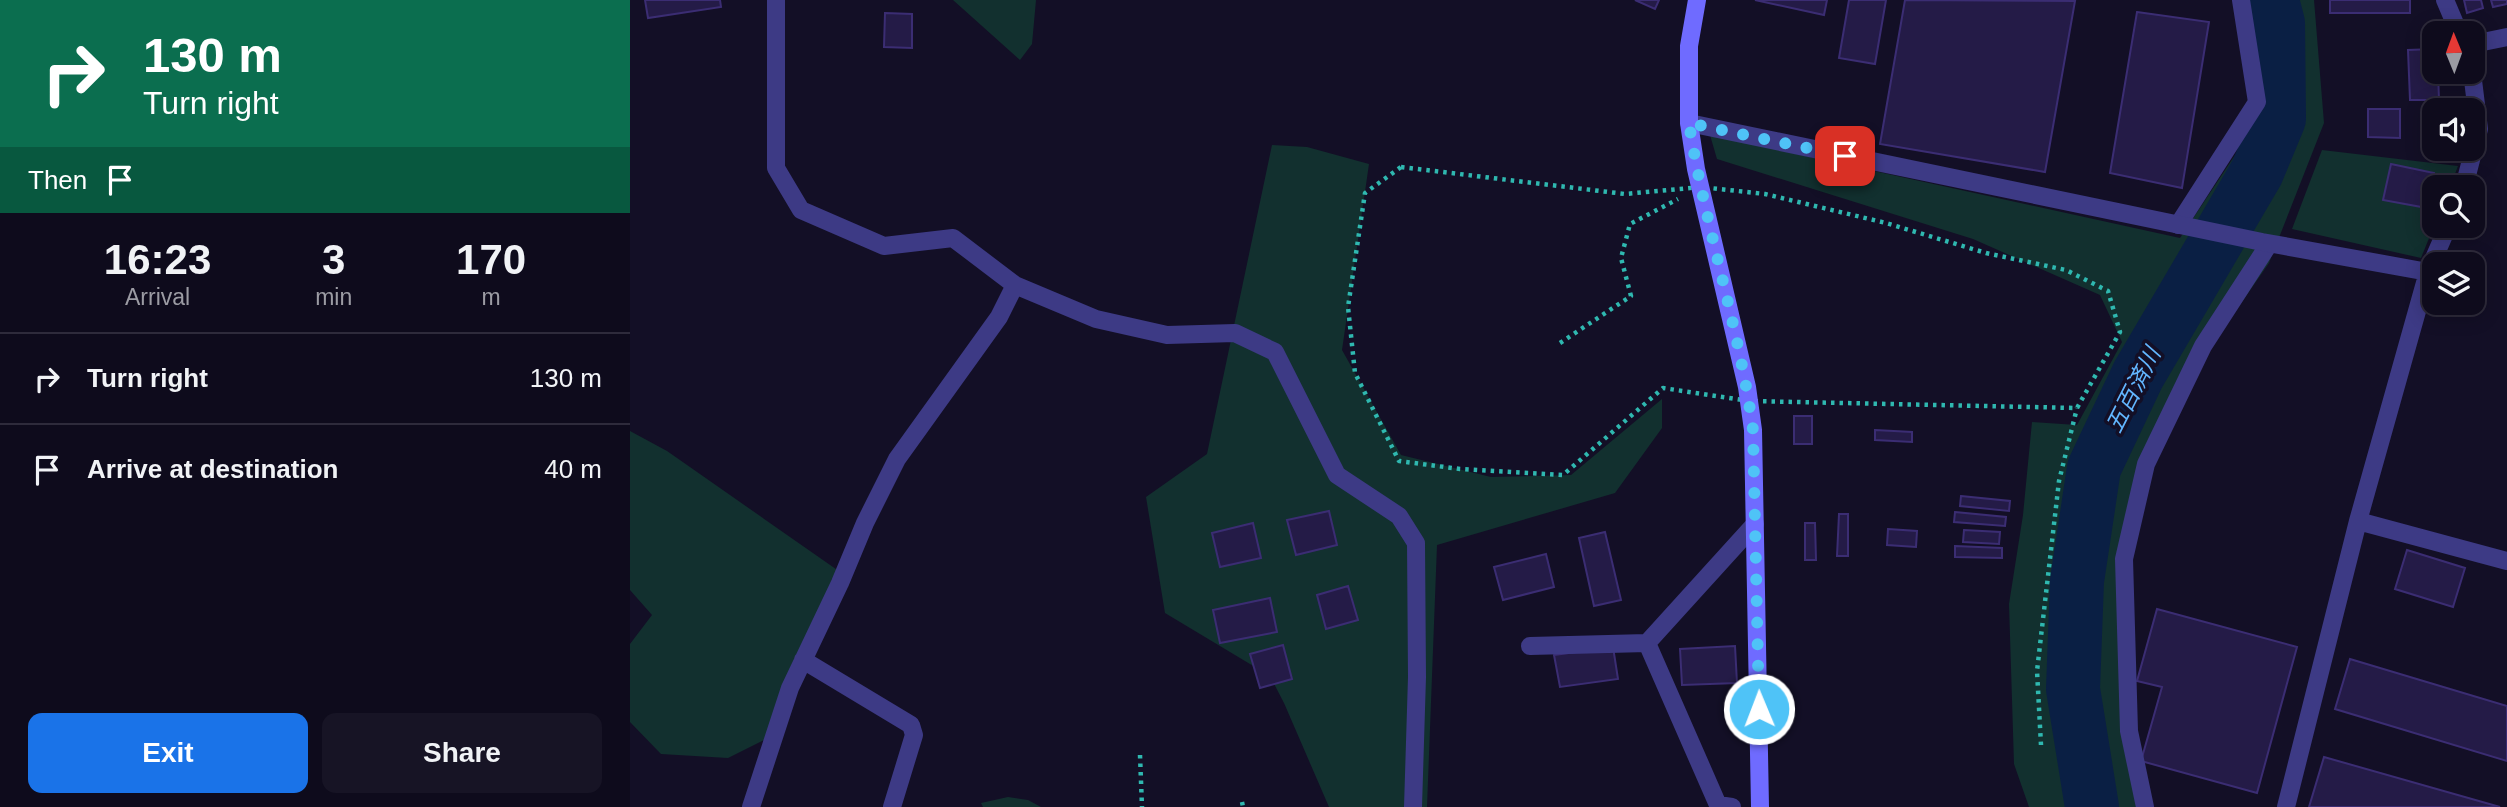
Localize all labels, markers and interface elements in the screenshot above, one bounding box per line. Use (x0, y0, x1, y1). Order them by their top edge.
north arrow (2422, 21, 2485, 84)
map controls (2422, 21, 2485, 315)
icon: right (28, 28, 119, 119)
text: 130 m (143, 28, 282, 82)
text: Turn right (143, 85, 279, 121)
button: sound (2422, 98, 2485, 161)
pin (1815, 126, 1875, 186)
icon: arrive (1826, 137, 1864, 175)
icon: arrive (101, 161, 139, 199)
text: Then (28, 165, 87, 195)
button: search (2422, 175, 2485, 238)
text: 16:23 (104, 236, 211, 283)
text: 3 (322, 236, 345, 283)
text: 170 (456, 236, 526, 283)
button: layers (2422, 252, 2485, 315)
text: Arrival (125, 284, 190, 310)
text: min (315, 284, 352, 310)
text: m (482, 284, 501, 310)
water label: 五百済川 (2101, 340, 2167, 437)
icon: right (28, 360, 66, 398)
text: Turn right (87, 363, 208, 393)
text: 130 m (530, 363, 602, 393)
icon: arrive (28, 451, 66, 489)
text: Arrive at destination (87, 454, 338, 484)
text: 40 m (544, 454, 602, 484)
position arrow (1722, 672, 1796, 746)
button: Exit (28, 713, 308, 793)
button: Share (322, 713, 602, 793)

